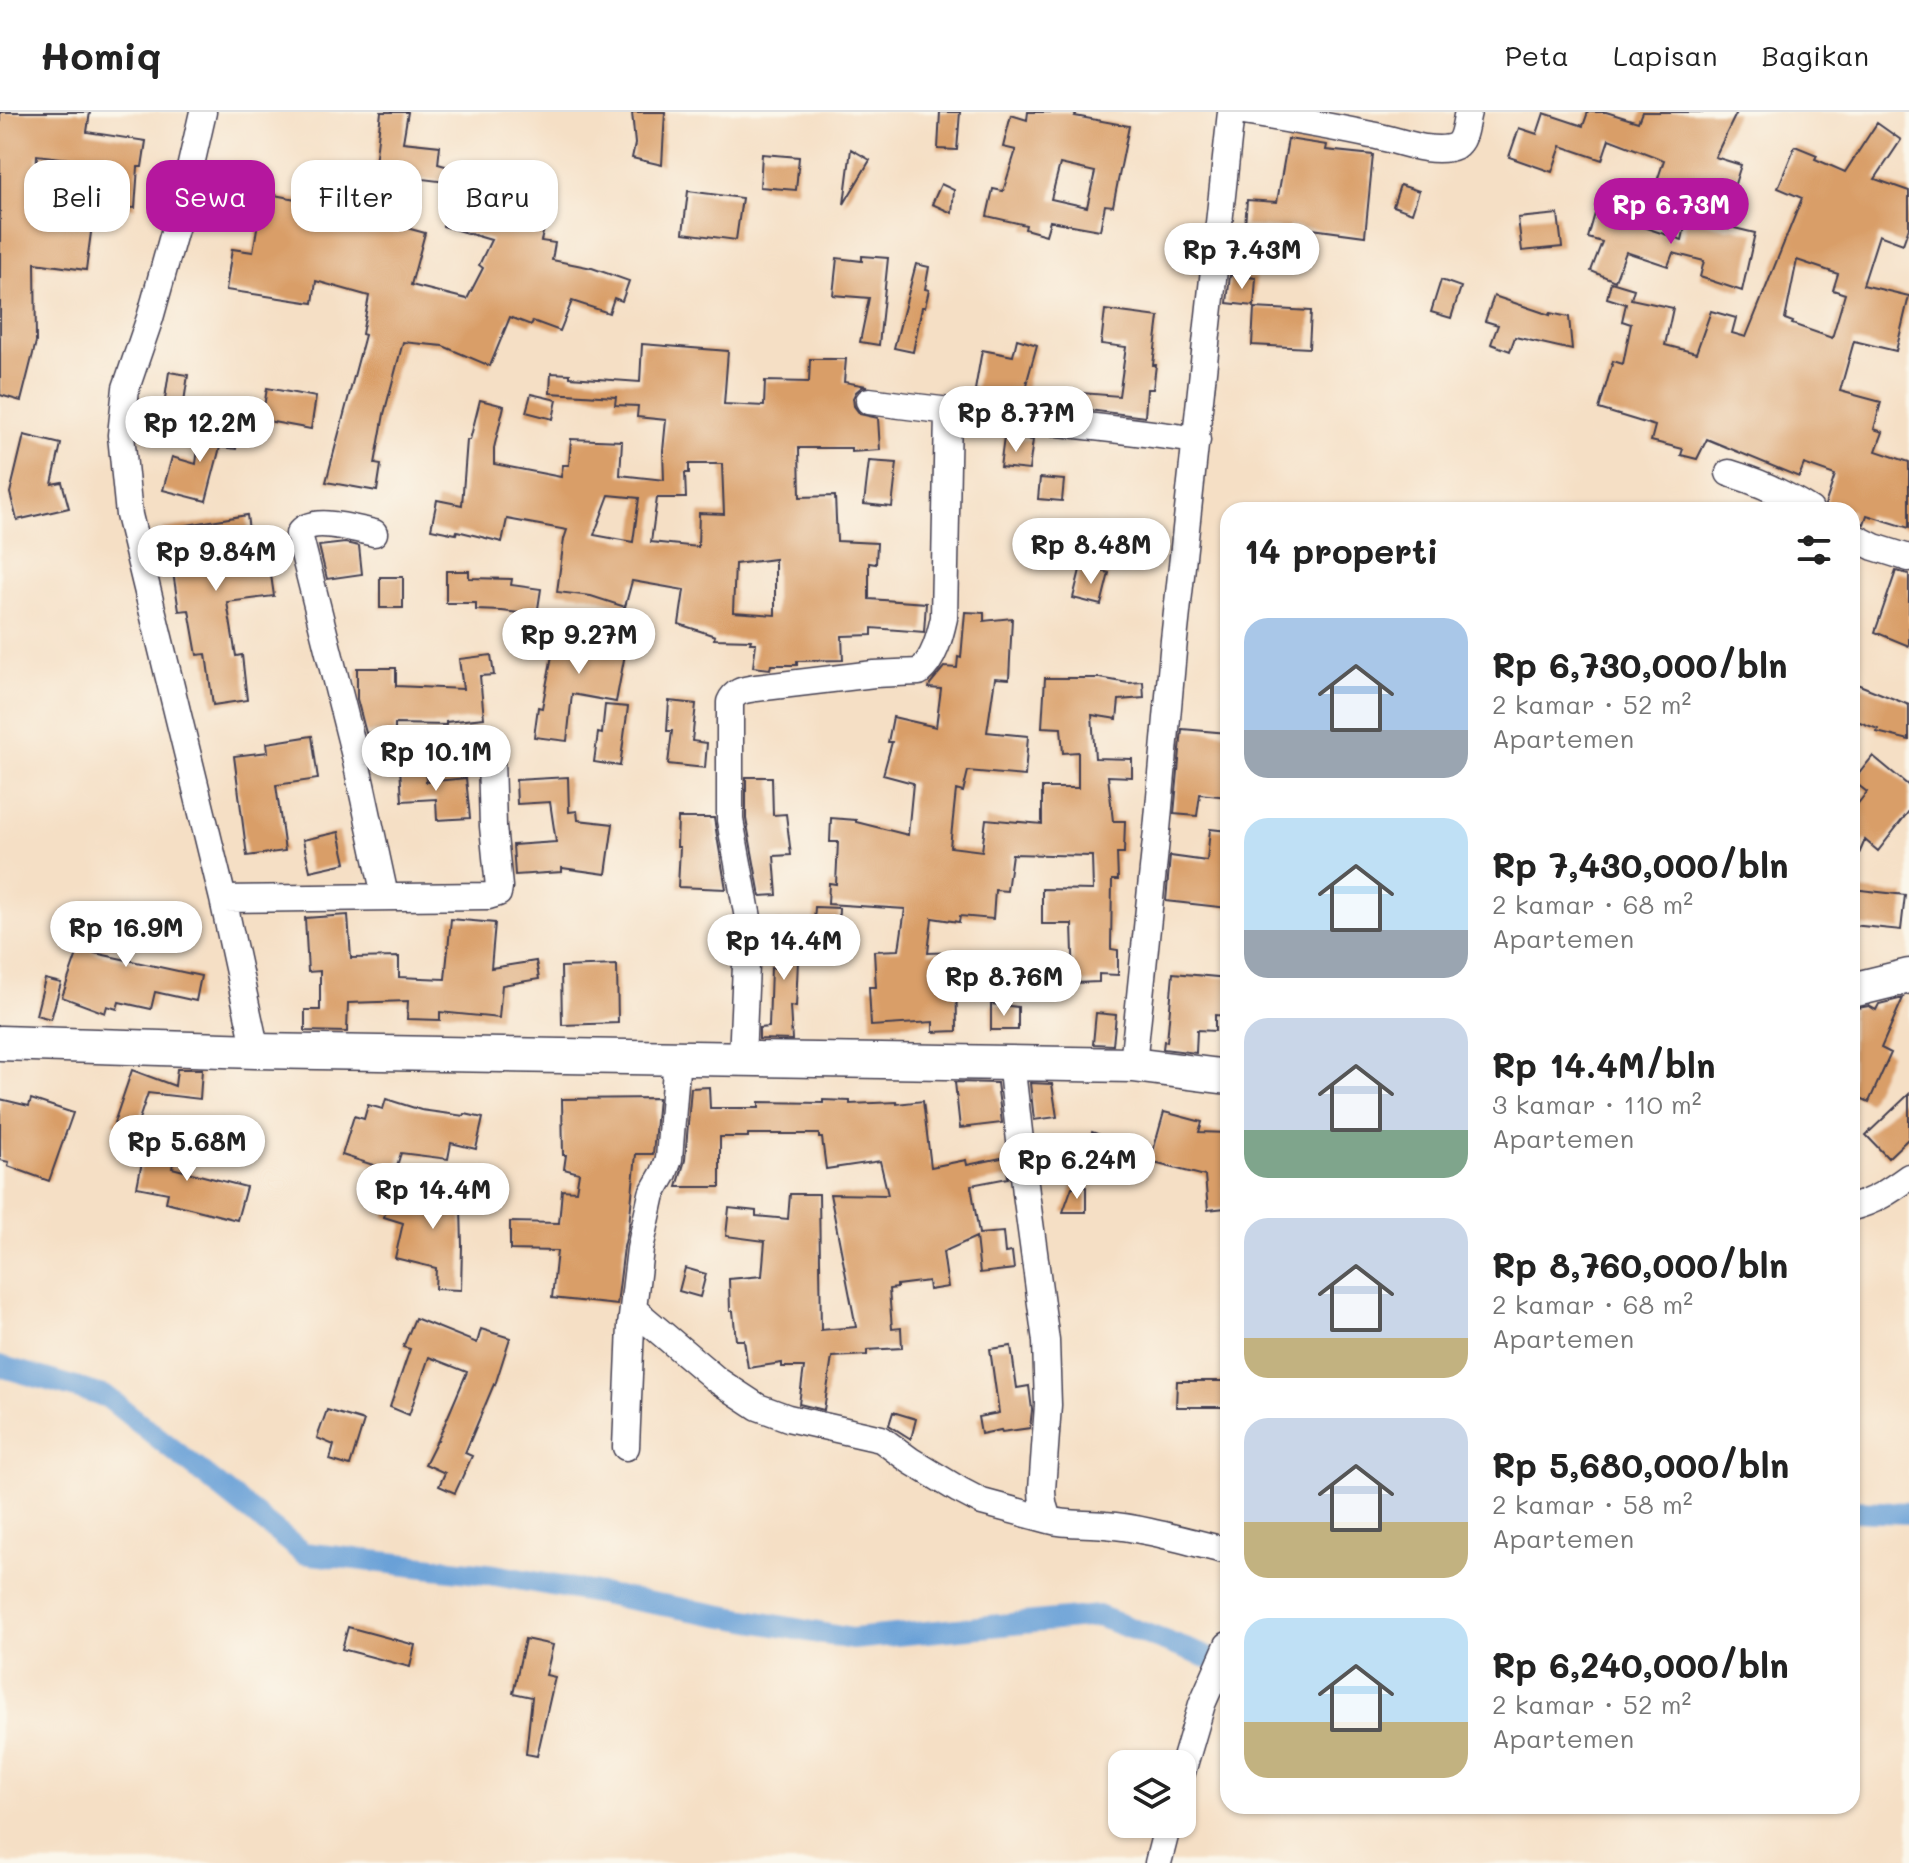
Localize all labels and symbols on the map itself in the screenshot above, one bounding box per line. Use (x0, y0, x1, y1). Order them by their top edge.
pin: Rp 6.73M (1588, 178, 1754, 246)
pin: Rp 7.43M (1159, 223, 1325, 291)
pin: Rp 8.77M (933, 386, 1099, 454)
pin: Rp 12.2M (117, 396, 283, 464)
pin: Rp 8.48M (1008, 518, 1174, 586)
pin: Rp 9.84M (133, 525, 299, 593)
pin: Rp 9.27M (496, 608, 662, 676)
pin: Rp 10.1M (353, 725, 519, 793)
pin: Rp 16.9M (43, 901, 209, 969)
pin: Rp 14.4M (701, 914, 867, 982)
pin: Rp 8.76M (921, 950, 1087, 1018)
pin: Rp 5.68M (104, 1115, 270, 1183)
pin: Rp 6.24M (994, 1133, 1160, 1201)
pin: Rp 14.4M (350, 1163, 516, 1231)

